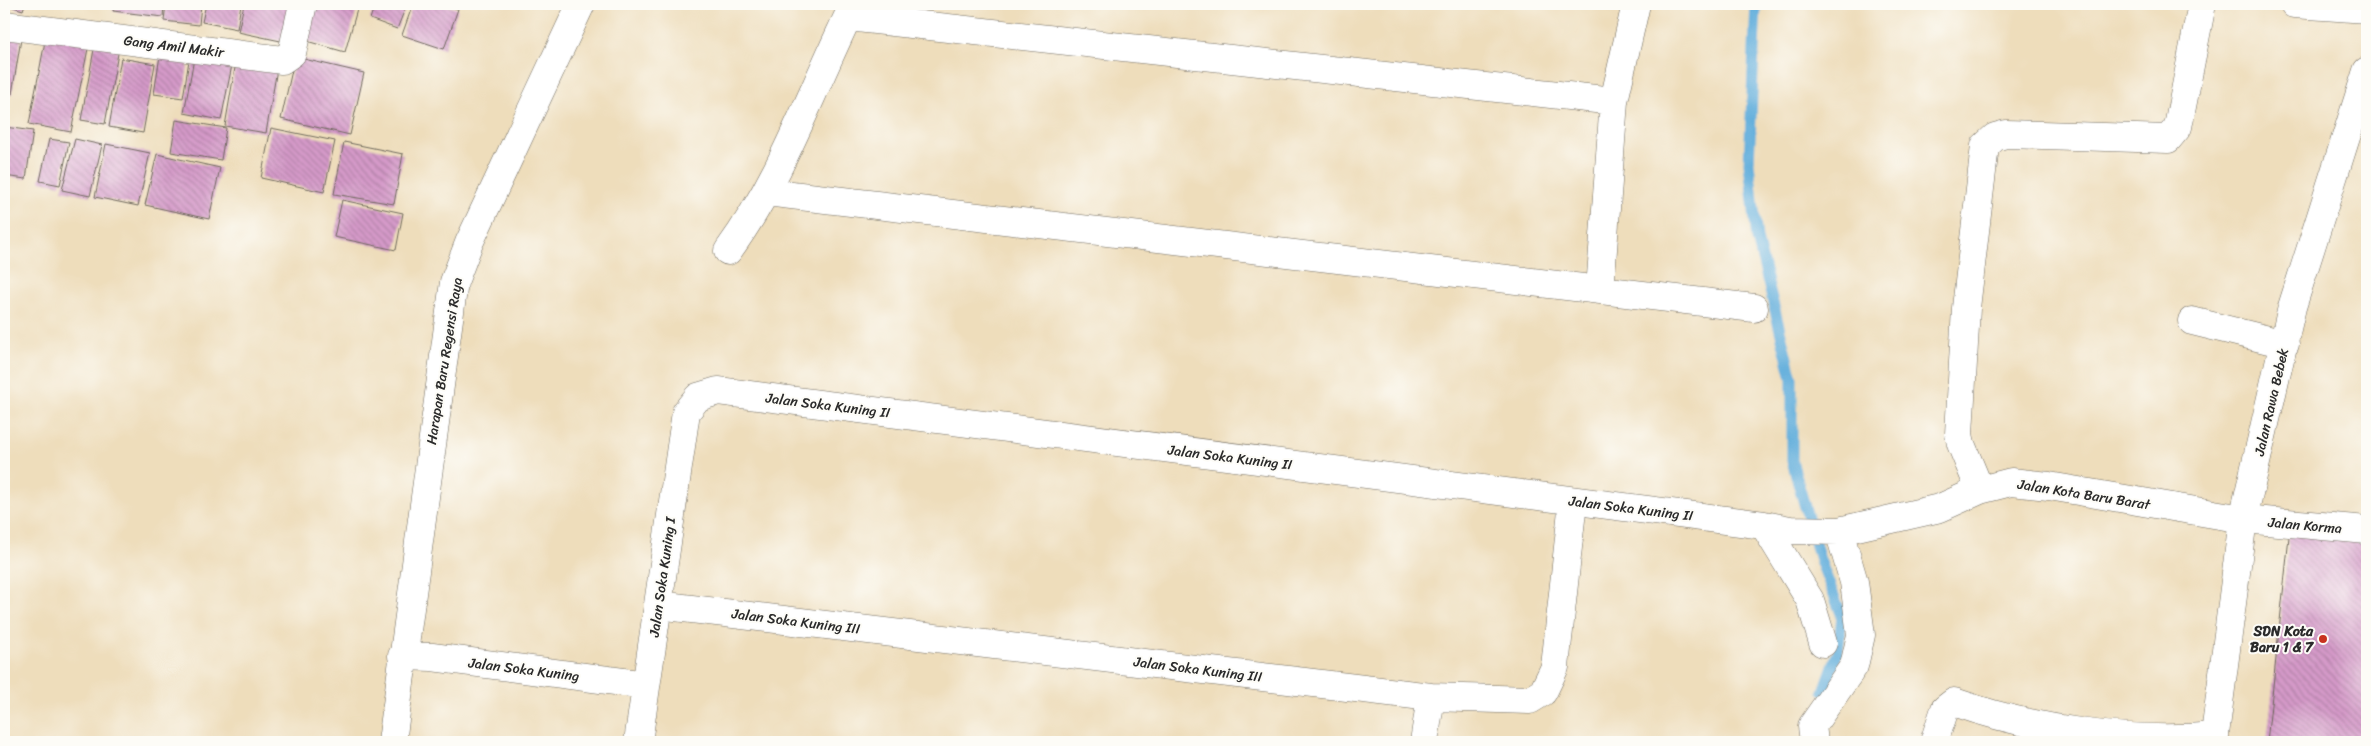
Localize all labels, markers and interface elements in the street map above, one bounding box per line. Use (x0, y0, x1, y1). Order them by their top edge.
street label: Gang Amil Makir (122, 28, 227, 65)
street label: Harapan Baru Regensi Raya (419, 276, 470, 446)
street label: Jalan Rawa Bebek (2247, 345, 2296, 459)
street label: Jalan Soka Kuning II (763, 385, 892, 426)
street label: Jalan Soka Kuning II (1165, 437, 1294, 478)
street label: Jalan Kota Baru Barat (2015, 472, 2153, 518)
street label: Jalan Soka Kuning II (1566, 488, 1695, 529)
street label: Jalan Korma (2266, 510, 2343, 541)
street label: Jalan Soka Kuning I (642, 514, 683, 640)
street label: Jalan Soka Kuning III (729, 601, 862, 642)
place label: SDN Kota Baru 1 & 7 (2250, 619, 2314, 660)
marker: SDN Kota Baru 1 & 7 (2317, 633, 2329, 645)
street label: Jalan Soka Kuning III (1131, 649, 1264, 690)
street label: Jalan Soka Kuning (466, 650, 581, 689)

